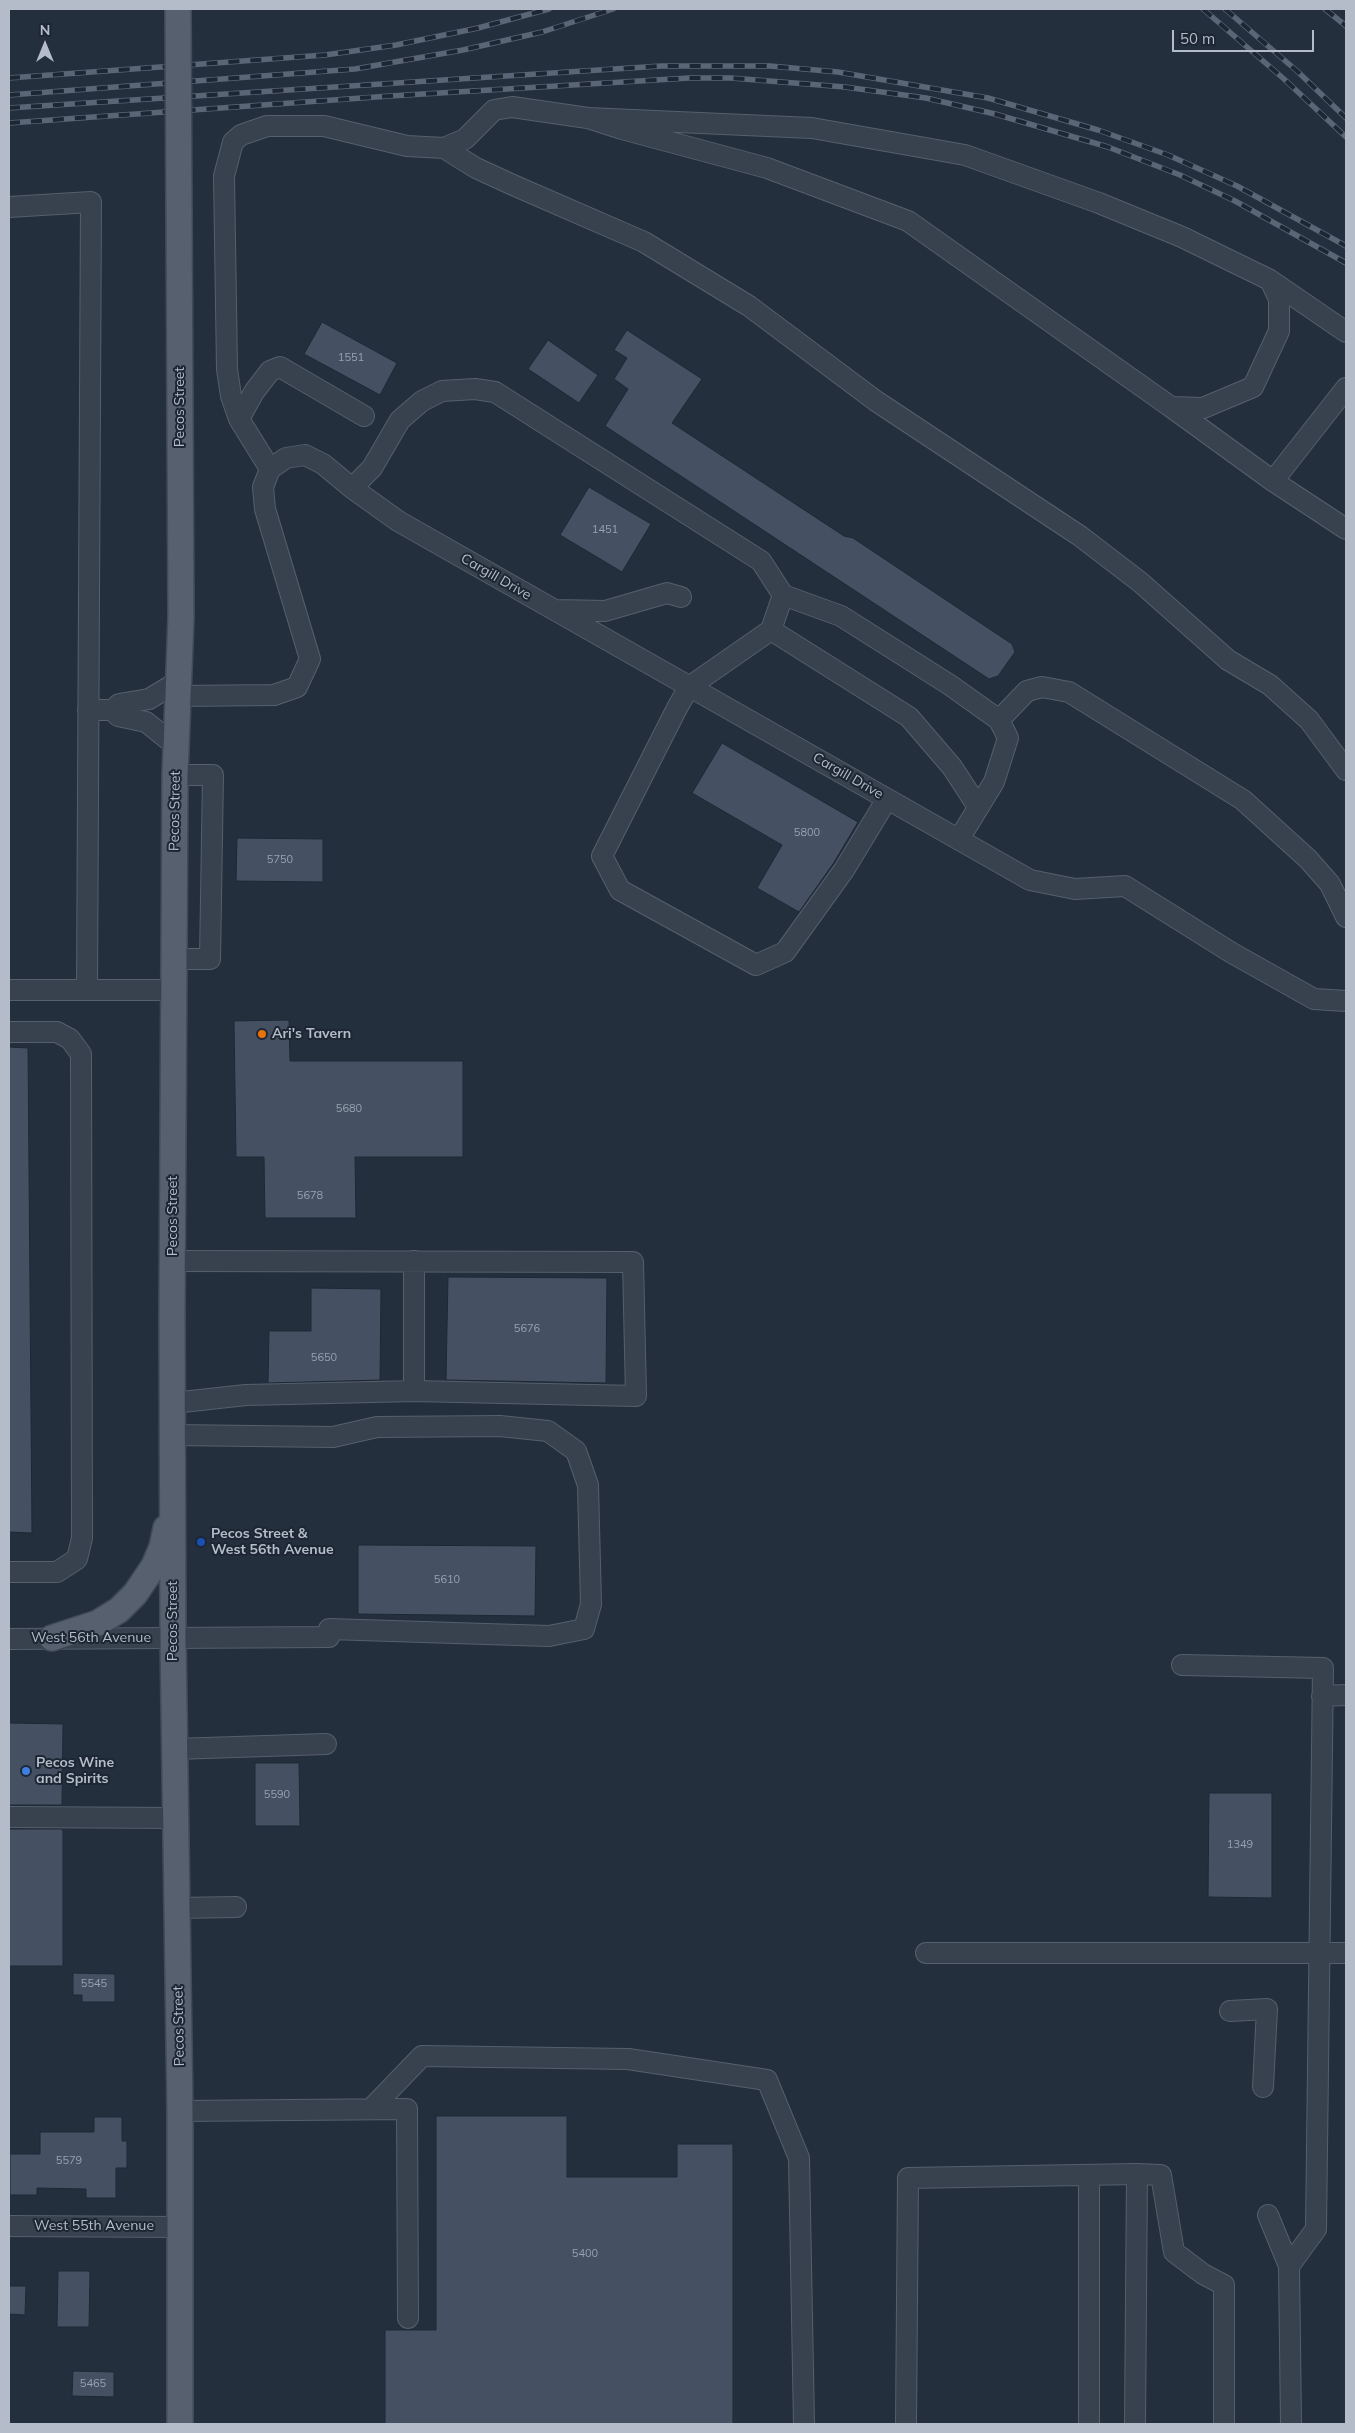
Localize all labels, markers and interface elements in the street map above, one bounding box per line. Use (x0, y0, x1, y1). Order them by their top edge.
north arrow (20, 20, 70, 70)
scale bar (1175, 20, 1318, 52)
text: N (40, 21, 50, 39)
text: 50 m (1180, 29, 1215, 48)
house number: 1551 (338, 351, 364, 365)
street label: Pecos Street (172, 367, 188, 447)
house number: 1451 (592, 523, 618, 537)
street label: Cargill Drive (458, 550, 534, 604)
street label: Cargill Drive (810, 749, 886, 803)
street label: Pecos Street (166, 771, 184, 851)
house number: 5800 (794, 826, 820, 840)
house number: 5750 (267, 853, 293, 867)
place label: Ari's Tavern (272, 1026, 351, 1042)
marker: Ari's Tavern (256, 1028, 268, 1040)
house number: 5680 (336, 1102, 362, 1116)
street label: Pecos Street (165, 1176, 181, 1256)
house number: 5678 (297, 1189, 323, 1203)
house number: 5676 (514, 1322, 540, 1336)
house number: 5650 (311, 1351, 337, 1365)
place label: Pecos Street & West 56th Avenue (211, 1526, 334, 1558)
marker: Pecos Street & West 56th Avenue (195, 1536, 207, 1548)
house number: 5610 (434, 1573, 460, 1587)
street label: Pecos Street (165, 1581, 181, 1661)
street label: West 56th Avenue (31, 1630, 151, 1646)
place label: Pecos Wine and Spirits (36, 1755, 114, 1788)
marker: Pecos Wine and Spirits (20, 1765, 32, 1777)
house number: 5590 (264, 1788, 290, 1802)
house number: 1349 (1227, 1838, 1253, 1852)
house number: 5545 (81, 1977, 107, 1991)
street label: Pecos Street (170, 1986, 188, 2066)
house number: 5579 (56, 2154, 82, 2168)
street label: West 55th Avenue (34, 2218, 154, 2234)
house number: 5400 (572, 2247, 598, 2261)
house number: 5465 (80, 2377, 106, 2391)

